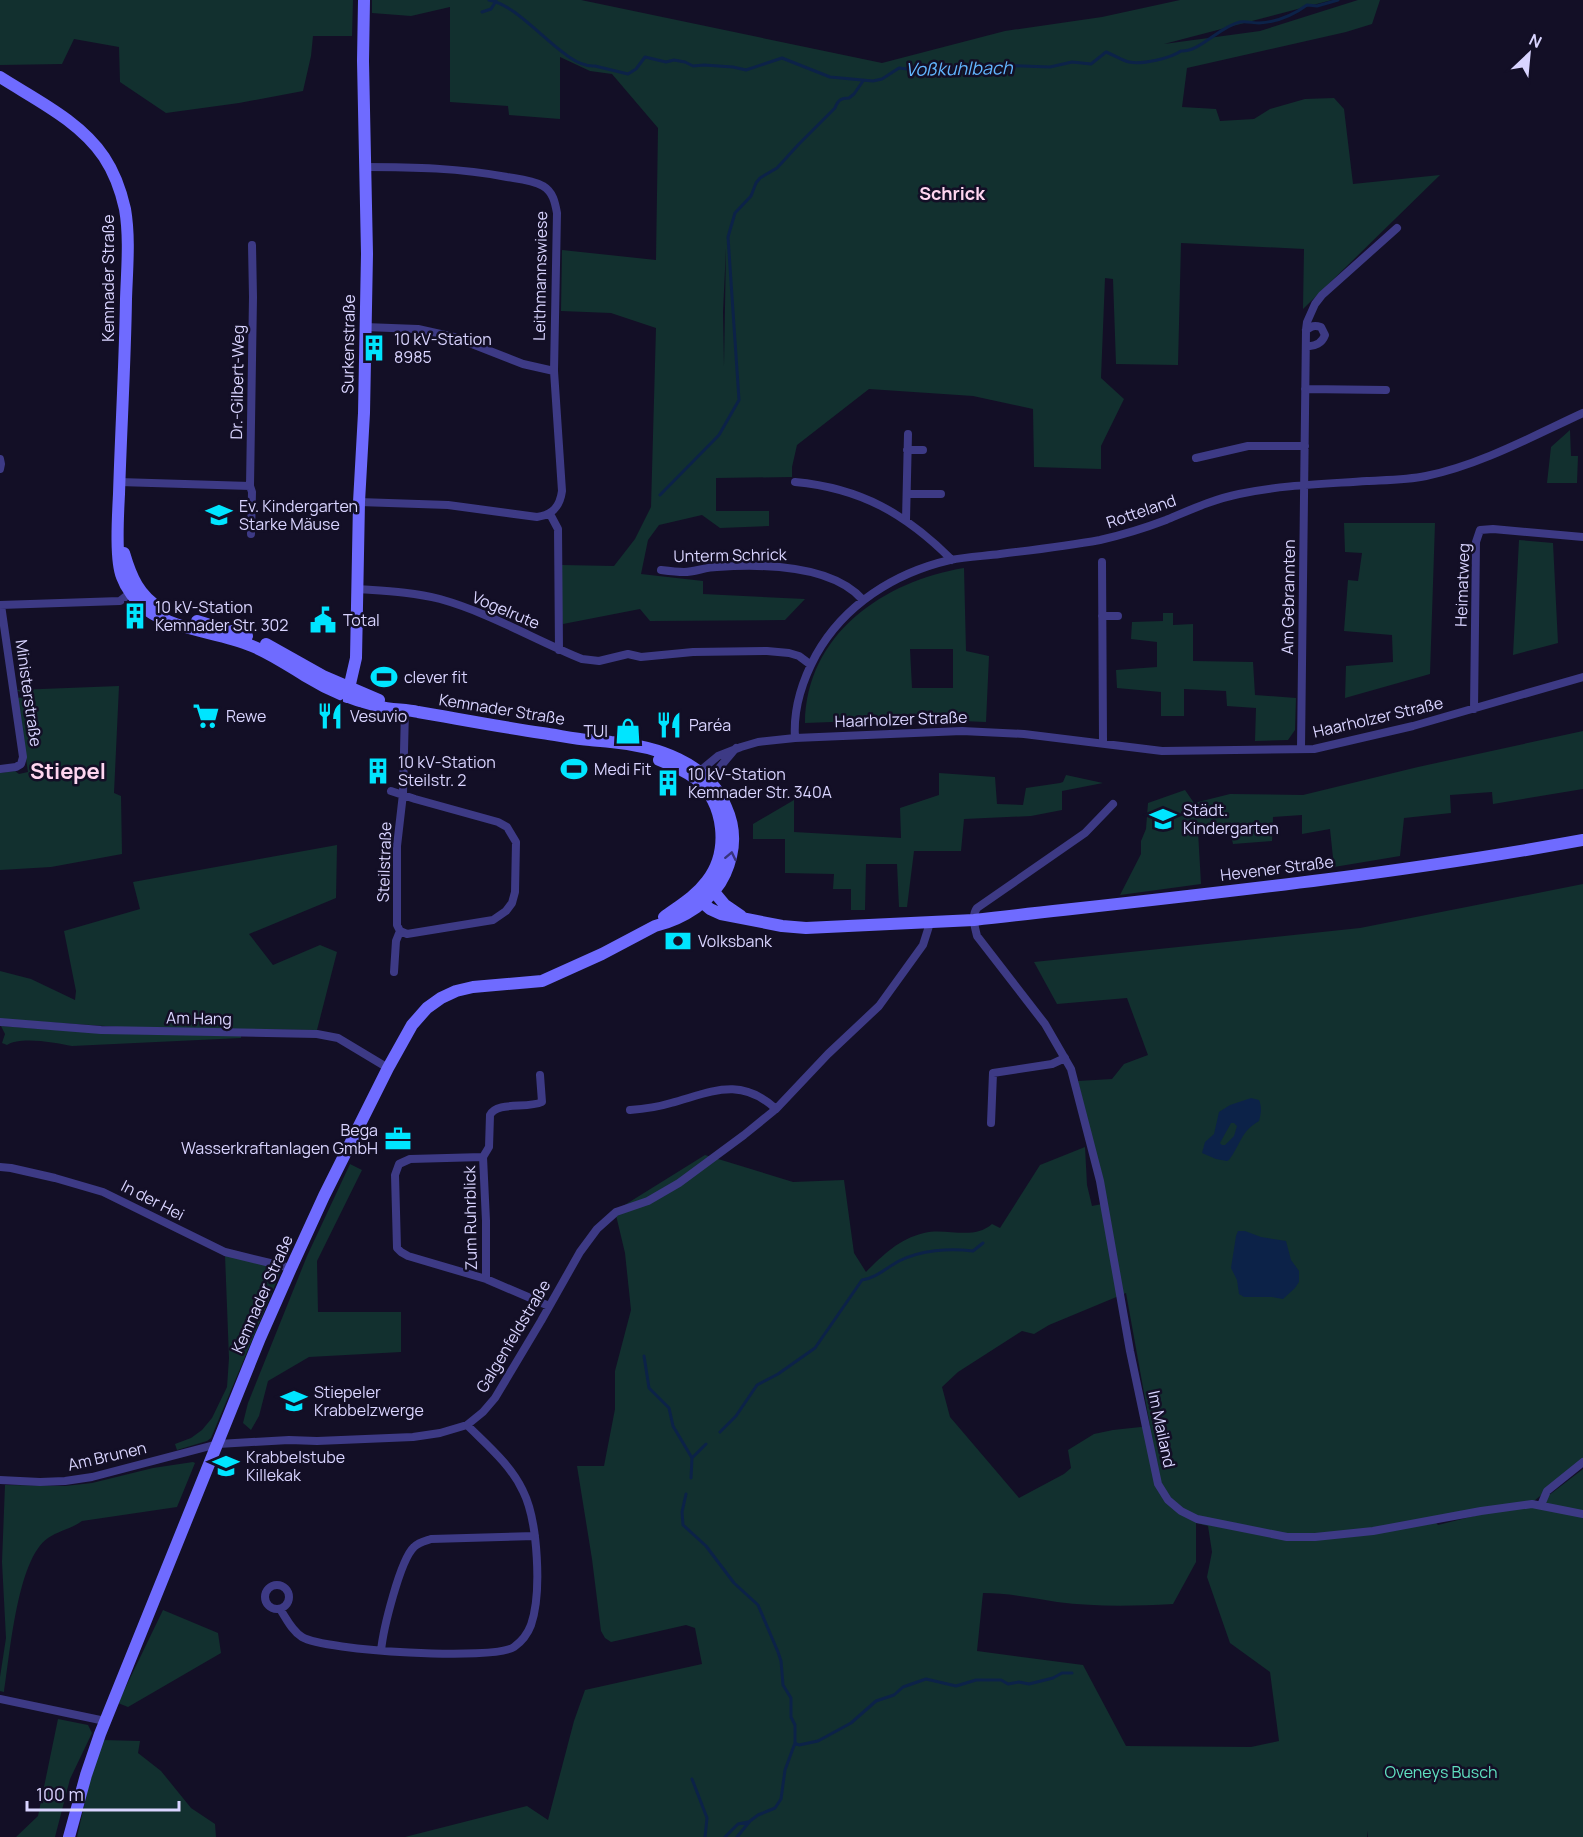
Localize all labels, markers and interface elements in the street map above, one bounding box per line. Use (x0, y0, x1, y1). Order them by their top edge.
north arrow (1499, 24, 1559, 84)
text: N (1526, 28, 1546, 53)
water label: Voßkuhlbach (905, 55, 1014, 81)
district label: Schrick (919, 181, 986, 205)
street label: Leithmannswiese (528, 211, 552, 341)
street label: Kemnader Straße (97, 214, 119, 342)
street label: Surkenstraße (336, 294, 360, 394)
street label: Dr.-Gilbert-Weg (225, 325, 249, 439)
place label: 10 kV-Station 8985 (394, 328, 492, 368)
building icon: 10 kV-Station 8985 (359, 333, 389, 363)
street label: Rotteland (1103, 489, 1179, 533)
place label: Ev. Kindergarten Starke Mäuse (239, 495, 358, 535)
school or university icon: Ev. Kindergarten Starke Mäuse (204, 500, 234, 530)
street label: Am Gebrannten (1276, 539, 1300, 655)
street label: Unterm Schrick (673, 543, 788, 567)
street label: Heimatweg (1450, 543, 1474, 627)
street label: Vogelrute (469, 586, 543, 634)
place label: 10 kV-Station Kemnader Str. 302 (155, 596, 288, 636)
building icon: 10 kV-Station Kemnader Str. 302 (120, 601, 150, 631)
public building icon: Total (308, 605, 338, 635)
place label: Total (343, 609, 380, 631)
street label: Ministerstraße (11, 638, 47, 748)
sports icon: clever fit (369, 662, 399, 692)
place label: clever fit (404, 666, 468, 688)
street label: Kemnader Straße (437, 688, 567, 730)
street label: Haarholzer Straße (1311, 691, 1445, 743)
supermarket icon: Rewe (191, 701, 221, 731)
restaurant icon: Vesuvio (315, 701, 345, 731)
place label: Rewe (226, 705, 266, 727)
place label: Vesuvio (350, 705, 407, 727)
street label: Haarholzer Straße (834, 706, 968, 732)
restaurant icon: Paréa (654, 710, 684, 740)
place label: Paréa (689, 714, 731, 736)
shop icon: TUI (613, 716, 643, 746)
place label: TUI (583, 720, 608, 742)
place label: 10 kV-Station Steilstr. 2 (398, 751, 496, 791)
sports icon: Medi Fit (559, 754, 589, 784)
district label: Stiepel (30, 756, 106, 786)
building icon: 10 kV-Station Steilstr. 2 (363, 756, 393, 786)
place label: Medi Fit (594, 758, 651, 780)
place label: 10 kV-Station Kemnader Str. 340A (688, 763, 832, 803)
building icon: 10 kV-Station Kemnader Str. 340A (653, 768, 683, 798)
place label: Städt. Kindergarten (1183, 799, 1279, 839)
school or university icon: Städt. Kindergarten (1148, 804, 1178, 834)
street label: Steilstraße (372, 821, 396, 903)
street label: Hevener Straße (1219, 850, 1335, 886)
one-way arrow (723, 852, 736, 862)
bank icon: Volksbank (663, 926, 693, 956)
place label: Volksbank (698, 930, 773, 952)
street label: Am Hang (166, 1006, 232, 1030)
place label: Bega Wasserkraftanlagen GmbH (181, 1119, 378, 1159)
office icon: Bega Wasserkraftanlagen GmbH (383, 1124, 413, 1154)
street label: Zum Ruhrblick (458, 1164, 482, 1271)
street label: In der Hei (118, 1175, 188, 1225)
street label: Kemnader Straße (226, 1231, 298, 1357)
street label: Galgenfeldstraße (471, 1275, 555, 1397)
place label: Stiepeler Krabbelzwerge (314, 1381, 424, 1421)
school or university icon: Stiepeler Krabbelzwerge (279, 1386, 309, 1416)
street label: Im Mailand (1143, 1388, 1181, 1470)
street label: Am Brunen (66, 1436, 148, 1476)
place label: Krabbelstube Killekak (246, 1446, 345, 1486)
school or university icon: Krabbelstube Killekak (211, 1451, 241, 1481)
park label: Oveneys Busch (1384, 1761, 1498, 1783)
scale bar (27, 1774, 178, 1812)
text: 100 m (36, 1782, 84, 1806)

